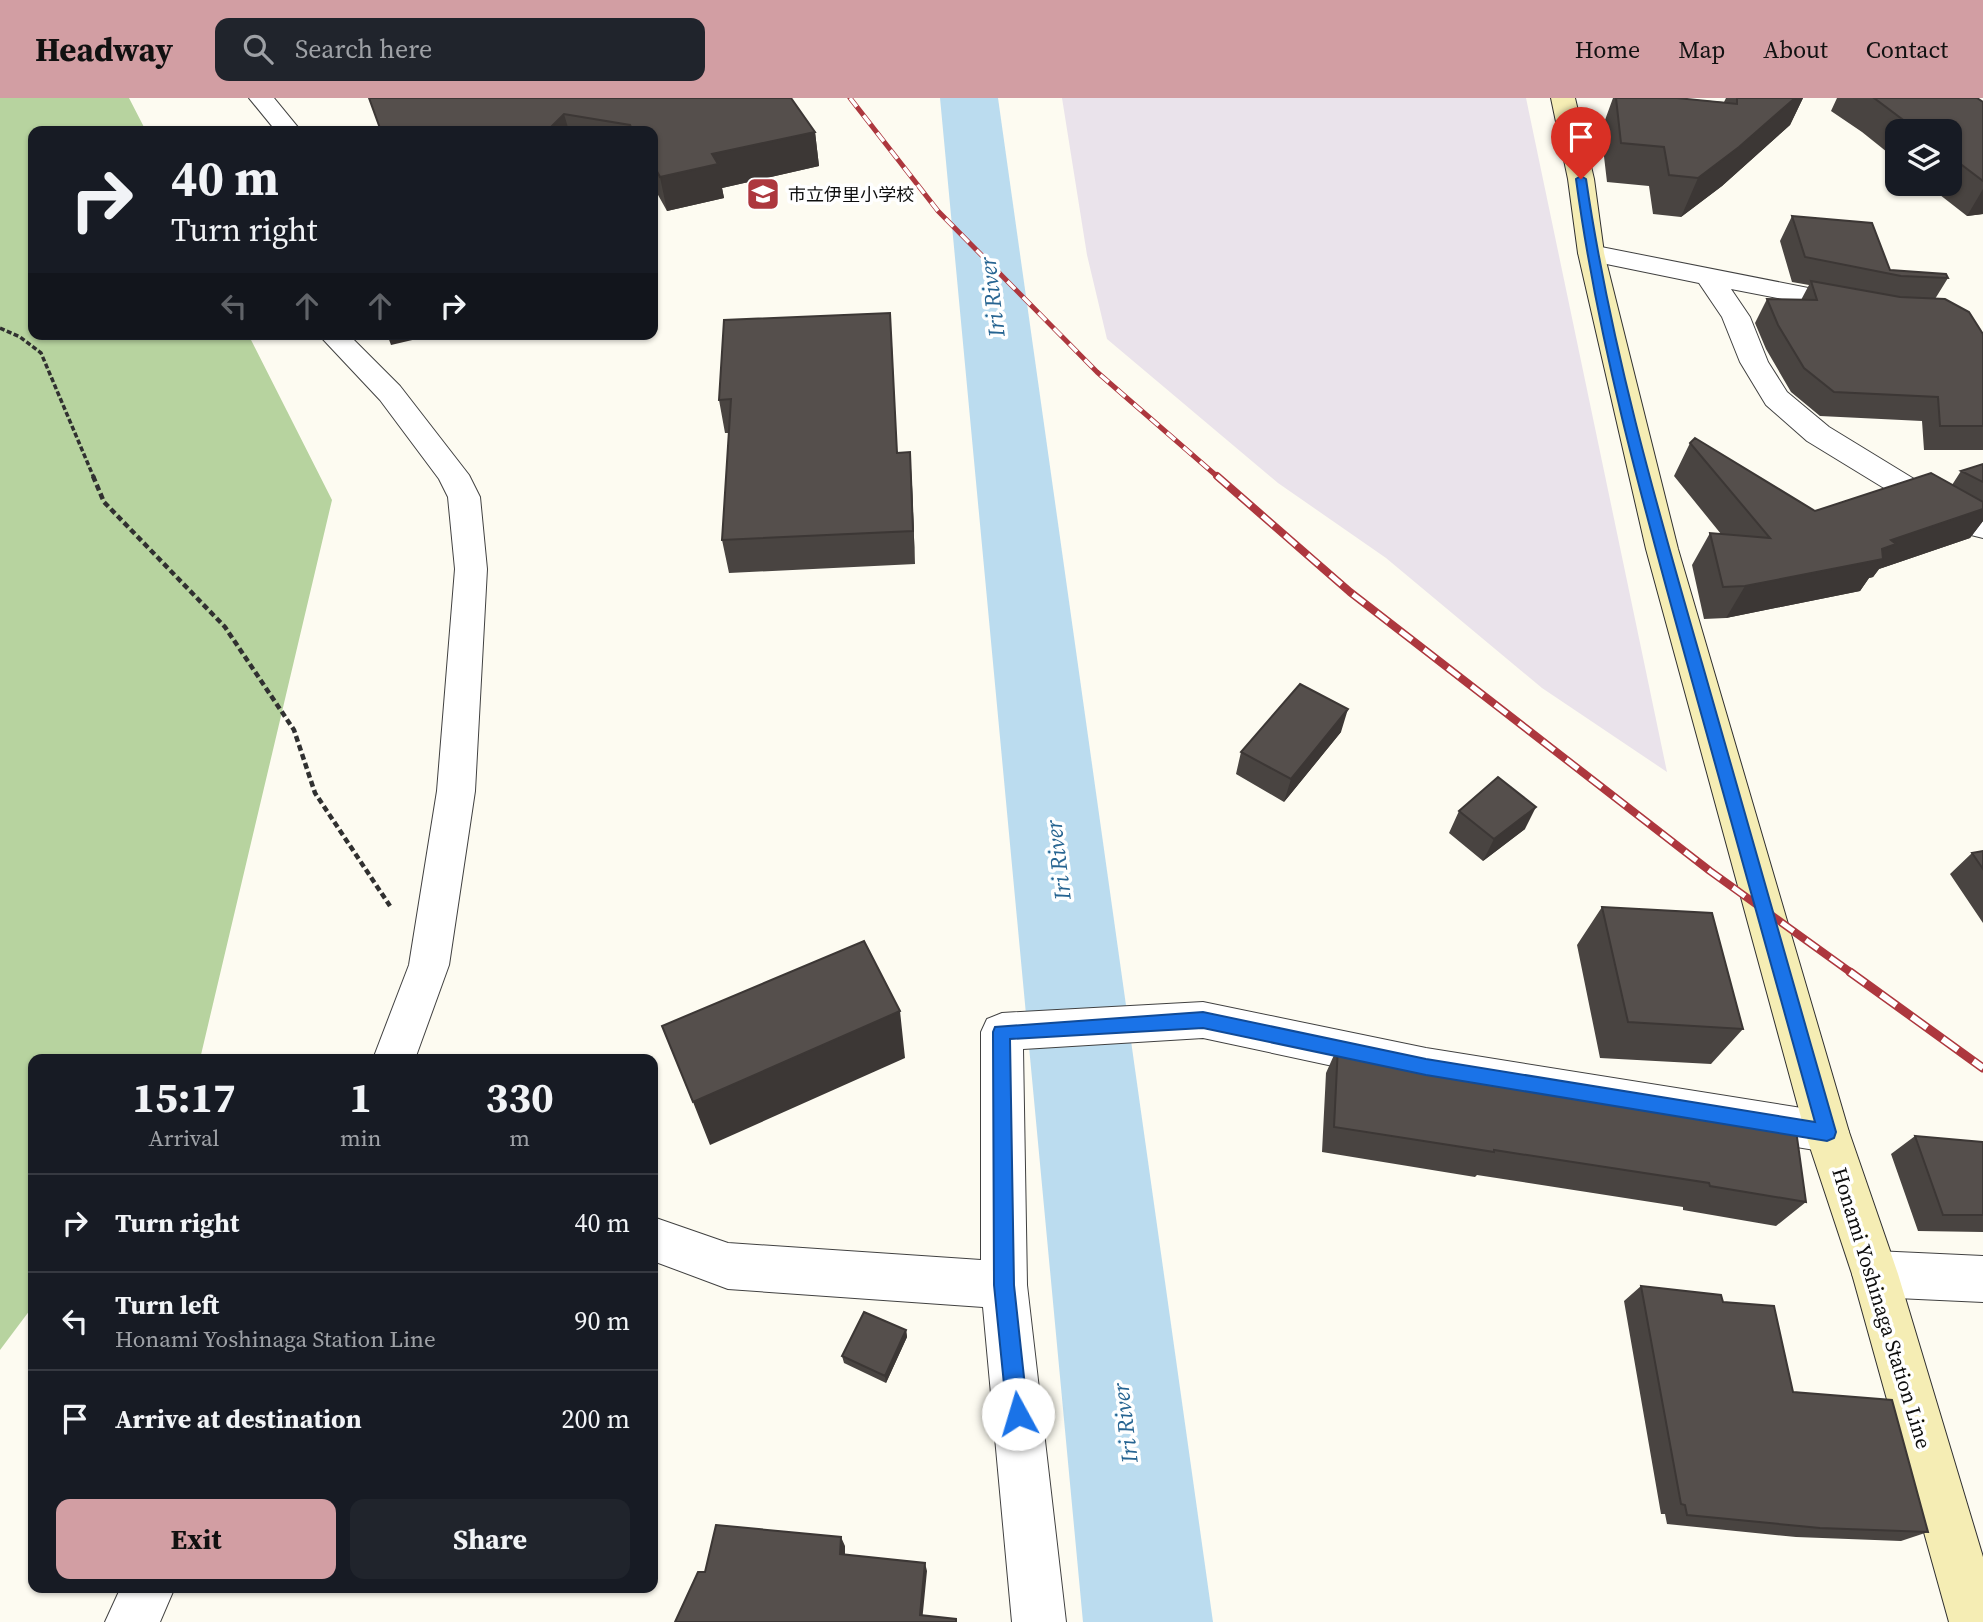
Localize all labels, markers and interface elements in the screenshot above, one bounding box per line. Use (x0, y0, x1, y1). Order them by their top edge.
search box (215, 18, 705, 81)
text: Headway (35, 27, 173, 72)
icon: search (239, 30, 277, 68)
text: Search here (295, 31, 432, 67)
text: Home (1575, 33, 1640, 66)
text: Map (1678, 33, 1725, 66)
text: About (1763, 33, 1828, 66)
text: Contact (1866, 33, 1948, 66)
pin (1551, 107, 1611, 179)
icon: arrive (1562, 118, 1600, 156)
map controls (1885, 119, 1962, 196)
button: layers (1885, 119, 1962, 196)
text: 40 m (171, 144, 279, 211)
icon: right (56, 154, 147, 245)
school or university icon: 市立伊里小学校 (744, 175, 782, 213)
place label: 市立伊里小学校 (788, 182, 914, 207)
text: Turn right (171, 208, 317, 252)
water label: Iri River (971, 254, 1013, 340)
icon: left (215, 287, 253, 325)
icon: ahead (288, 287, 326, 325)
icon: ahead (361, 287, 399, 325)
icon: right (434, 287, 472, 325)
water label: Iri River (1037, 817, 1079, 903)
text: 15:17 (132, 1068, 236, 1126)
text: 1 (349, 1068, 372, 1126)
text: 330 (486, 1068, 554, 1126)
text: Arrival (148, 1122, 219, 1154)
text: min (340, 1122, 381, 1154)
text: m (509, 1122, 530, 1154)
street label: Honami Yoshinaga Station Line (1825, 1164, 1939, 1452)
icon: right (56, 1204, 94, 1242)
text: Turn right (115, 1205, 239, 1241)
text: 40 m (575, 1205, 630, 1241)
text: Turn left (115, 1287, 219, 1323)
icon: left (56, 1302, 94, 1340)
text: 90 m (575, 1303, 630, 1339)
text: Honami Yoshinaga Station Line (115, 1323, 436, 1355)
position arrow (981, 1377, 1055, 1451)
water label: Iri River (1104, 1380, 1146, 1466)
icon: arrive (56, 1400, 94, 1438)
text: Arrive at destination (115, 1401, 362, 1437)
text: 200 m (562, 1401, 630, 1437)
button: Exit (56, 1499, 336, 1579)
button: Share (350, 1499, 630, 1579)

